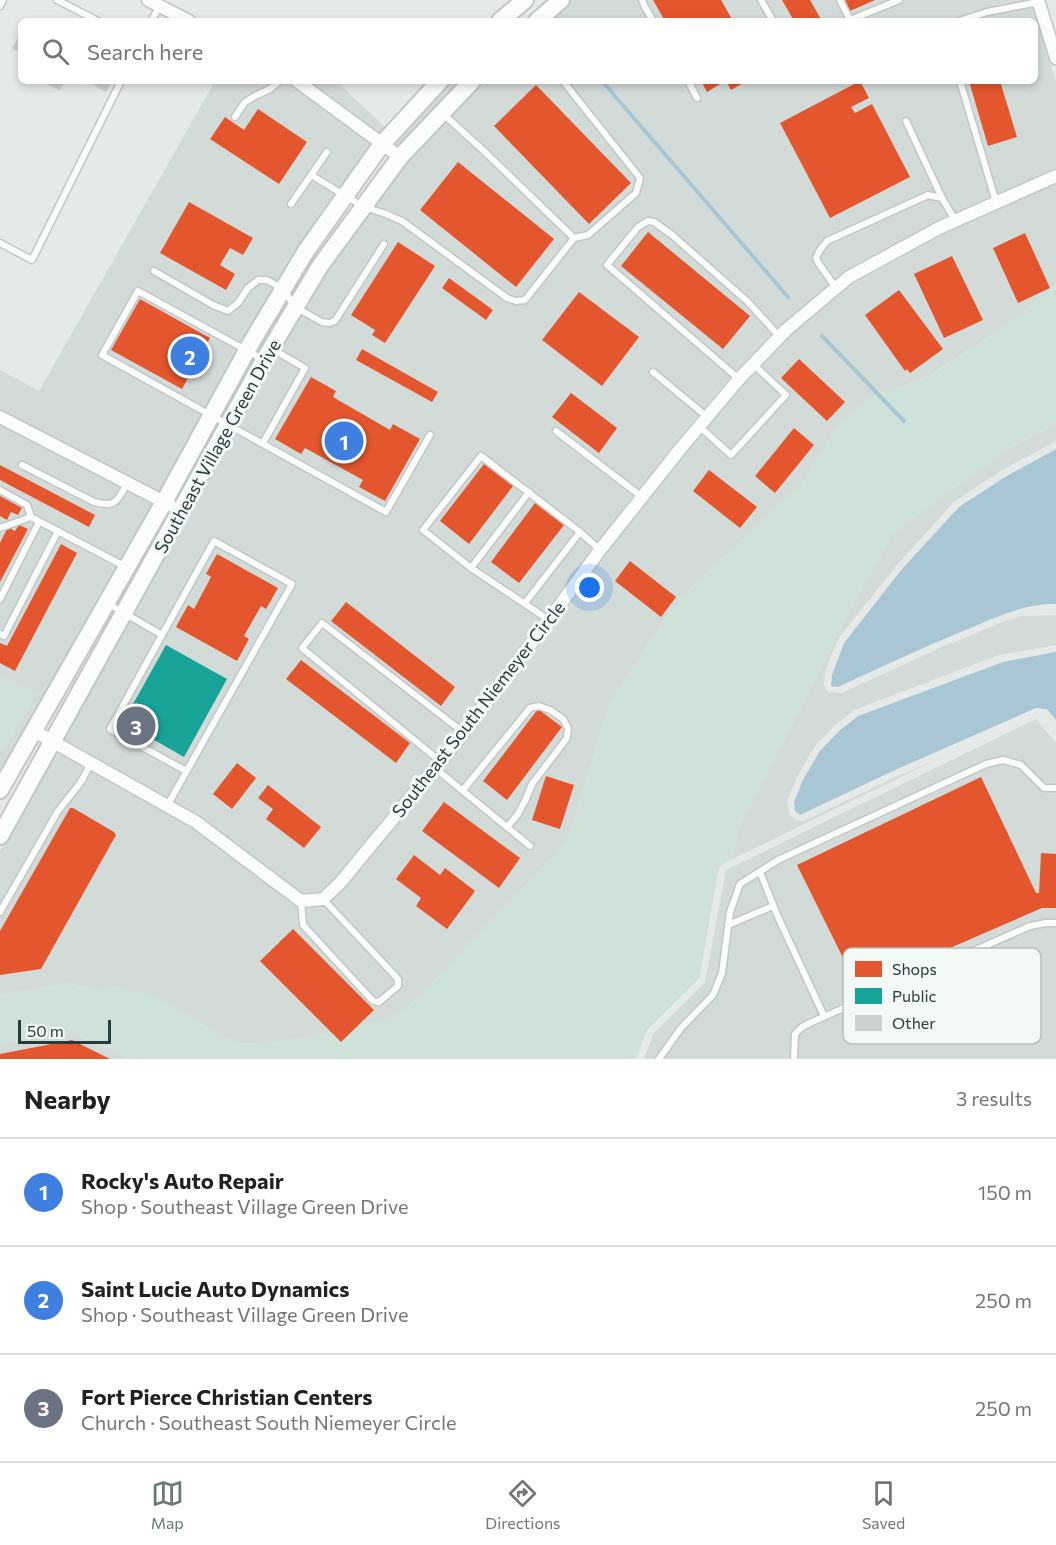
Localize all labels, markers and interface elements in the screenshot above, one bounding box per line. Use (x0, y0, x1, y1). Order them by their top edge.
search box (18, 18, 1038, 84)
icon: search (39, 35, 72, 68)
text: Search here (87, 38, 203, 65)
pin: 2 (170, 334, 210, 378)
street label: Southeast Village Green Drive (149, 335, 285, 557)
pin: 1 (324, 418, 364, 464)
your location (575, 573, 604, 602)
street label: Southeast South Niemeyer Circle (387, 597, 569, 821)
pin: 3 (116, 704, 156, 748)
legend (843, 948, 1041, 1044)
text: Shops (892, 959, 937, 978)
text: Public (892, 986, 937, 1005)
text: Other (892, 1013, 936, 1032)
scale bar (18, 1017, 111, 1044)
text: 50 m (27, 1021, 64, 1040)
text: Nearby (24, 1083, 111, 1114)
text: 3 results (956, 1086, 1032, 1110)
text: Rocky's Auto Repair (81, 1167, 284, 1194)
text: 1 (39, 1180, 48, 1204)
text: 150 m (978, 1180, 1032, 1204)
text: Shop · Southeast Village Green Drive (81, 1194, 408, 1218)
text: Saint Lucie Auto Dynamics (81, 1275, 350, 1302)
text: 2 (38, 1288, 49, 1312)
text: 250 m (975, 1288, 1032, 1312)
text: Shop · Southeast Village Green Drive (81, 1302, 408, 1326)
text: Fort Pierce Christian Centers (81, 1383, 373, 1410)
text: 3 (38, 1396, 49, 1420)
text: 250 m (975, 1396, 1032, 1420)
text: Church · Southeast South Niemeyer Circle (81, 1410, 457, 1434)
tab: Map (151, 1477, 184, 1532)
tab: Directions (485, 1477, 560, 1532)
tab: Saved (862, 1477, 905, 1532)

